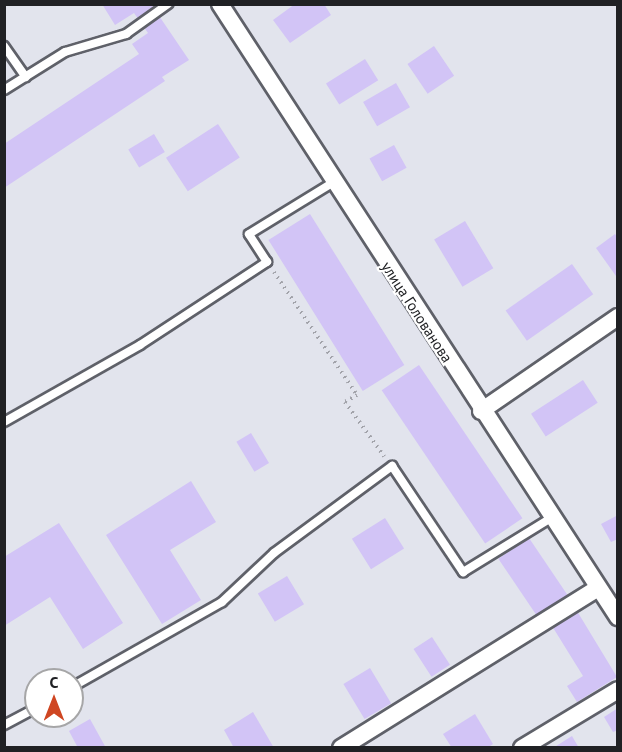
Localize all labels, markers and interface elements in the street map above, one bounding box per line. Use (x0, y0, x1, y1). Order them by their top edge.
street label: улица Голованова (378, 258, 456, 366)
north arrow (24, 668, 84, 728)
text: С (50, 672, 58, 692)

